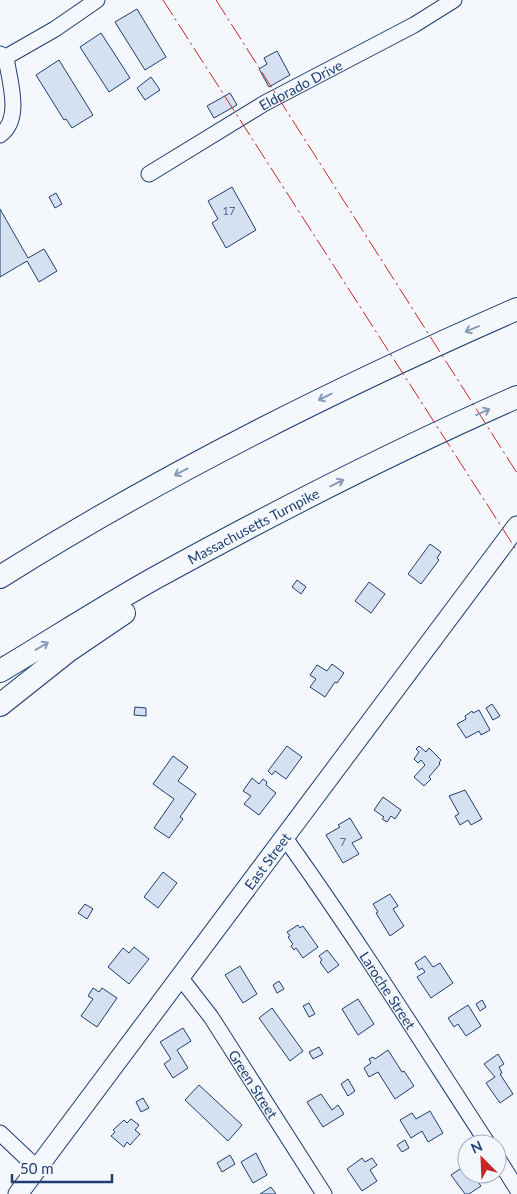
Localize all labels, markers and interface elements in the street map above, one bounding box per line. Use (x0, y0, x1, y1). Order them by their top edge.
street label: Eldorado Drive (255, 56, 345, 113)
house number: 17 (223, 204, 235, 217)
one-way arrow (465, 324, 480, 334)
one-way arrow (318, 393, 333, 402)
one-way arrow (475, 407, 490, 416)
one-way arrow (174, 467, 188, 477)
one-way arrow (329, 477, 344, 487)
street label: Massachusetts Turnpike (184, 484, 322, 567)
one-way arrow (34, 641, 48, 651)
street label: East Street (240, 829, 294, 892)
house number: 7 (340, 835, 346, 848)
street label: Laroche Street (357, 948, 420, 1032)
street label: Green Street (226, 1046, 282, 1121)
north arrow (457, 1134, 507, 1184)
text: N (468, 1137, 485, 1157)
scale bar (12, 1152, 112, 1184)
text: 50 m (20, 1159, 54, 1177)

